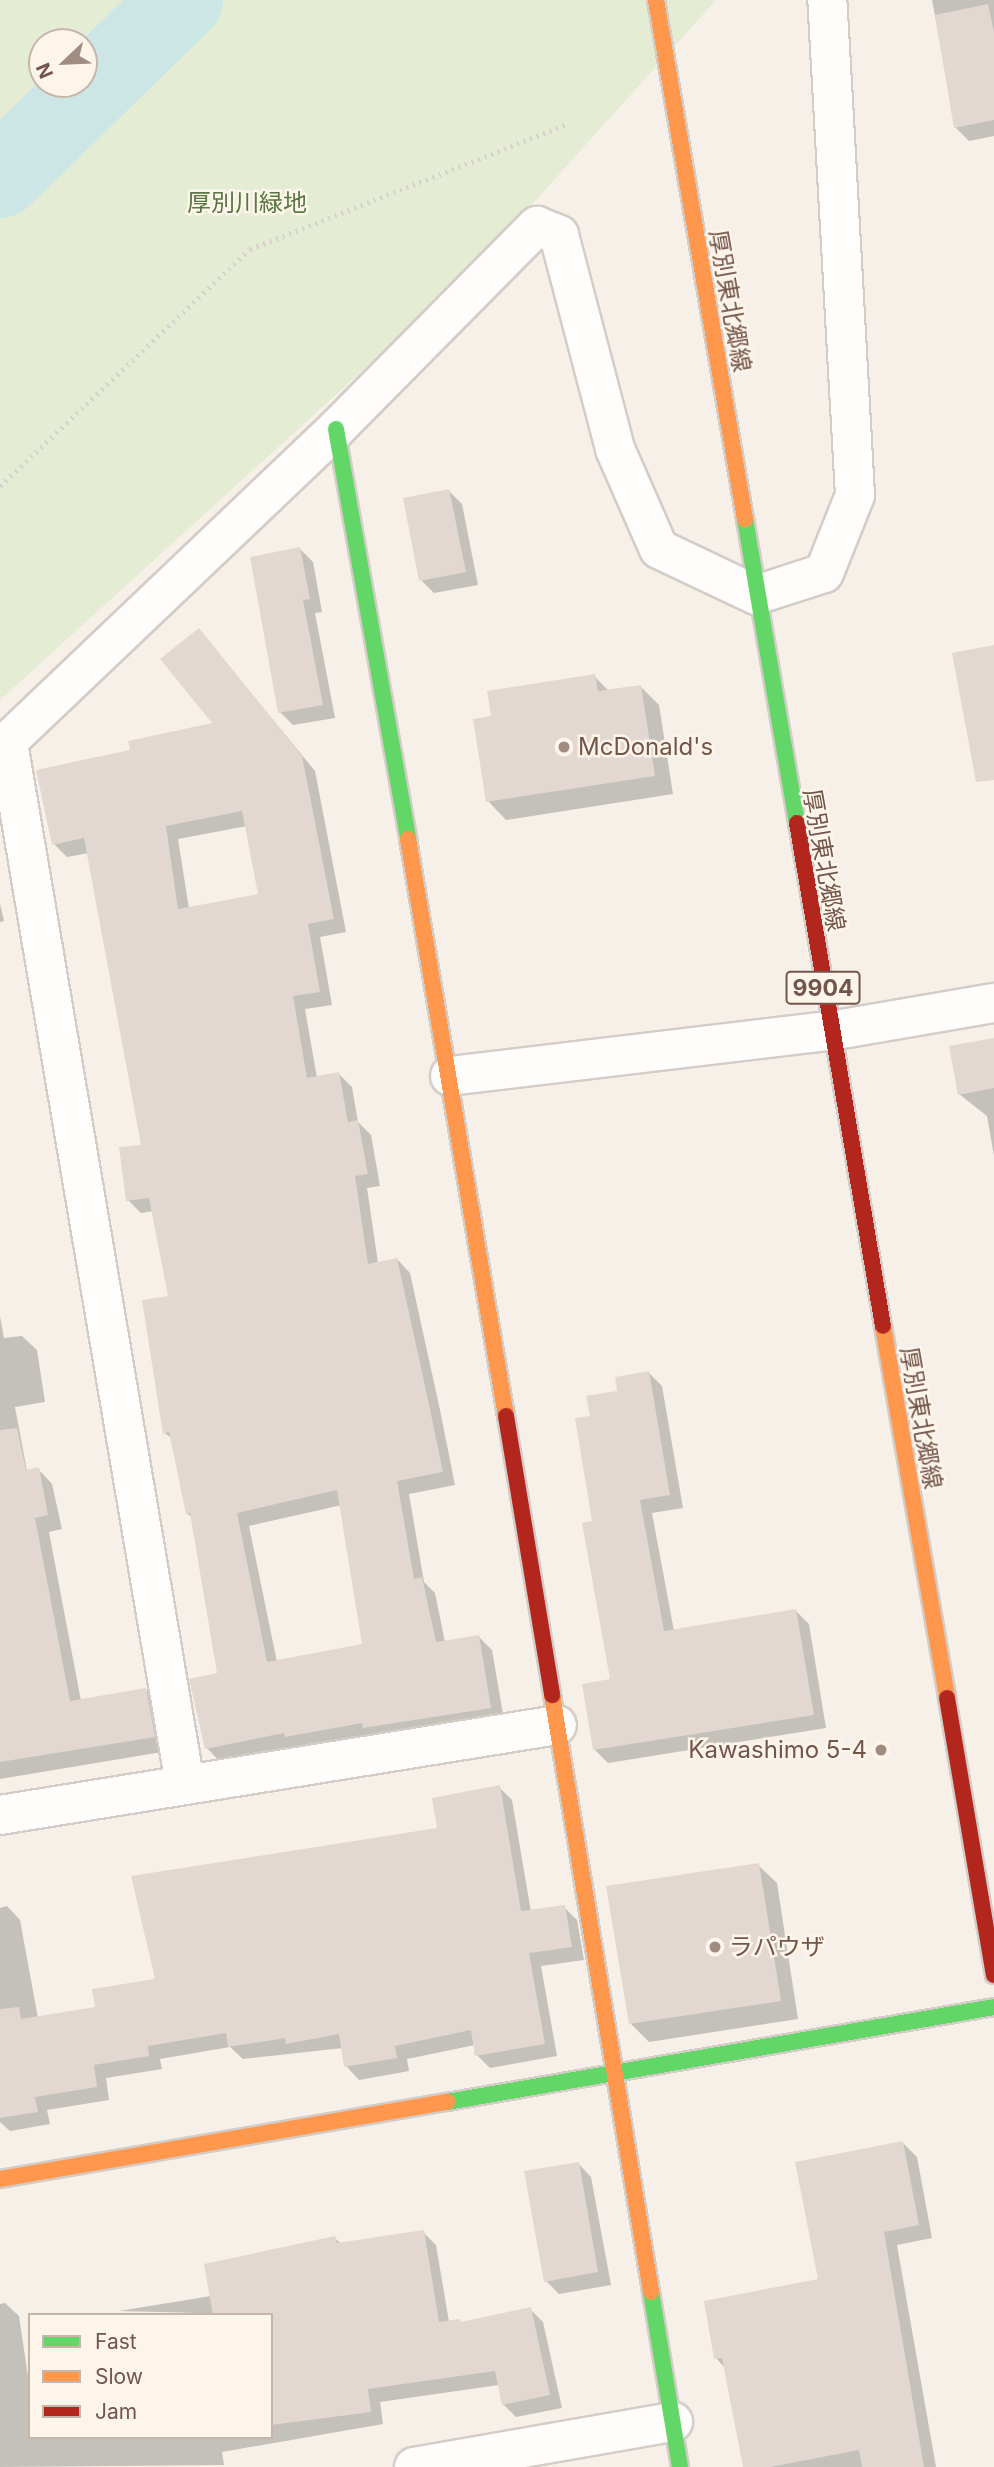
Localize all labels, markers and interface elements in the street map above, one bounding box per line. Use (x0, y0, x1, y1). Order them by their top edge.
north arrow (28, 28, 98, 98)
text: N (32, 59, 58, 82)
park label: 厚別川緑地 (187, 189, 307, 217)
street label: 厚別東北郷線 (703, 228, 757, 374)
place label: McDonald's (578, 733, 713, 761)
marker: McDonald's (556, 739, 572, 755)
street label: 厚別東北郷線 (797, 787, 851, 933)
road number: 9904 (784, 968, 862, 1007)
street label: 厚別東北郷線 (894, 1345, 948, 1491)
place label: Kawashimo 5-4 (688, 1736, 867, 1764)
marker: Kawashimo 5-4 (873, 1742, 889, 1758)
place label: ラパウザ (729, 1933, 825, 1961)
marker: ラパウザ (707, 1939, 723, 1955)
legend (28, 2313, 273, 2439)
text: Fast (95, 2329, 137, 2354)
text: Slow (95, 2364, 143, 2389)
text: Jam (95, 2399, 137, 2424)

